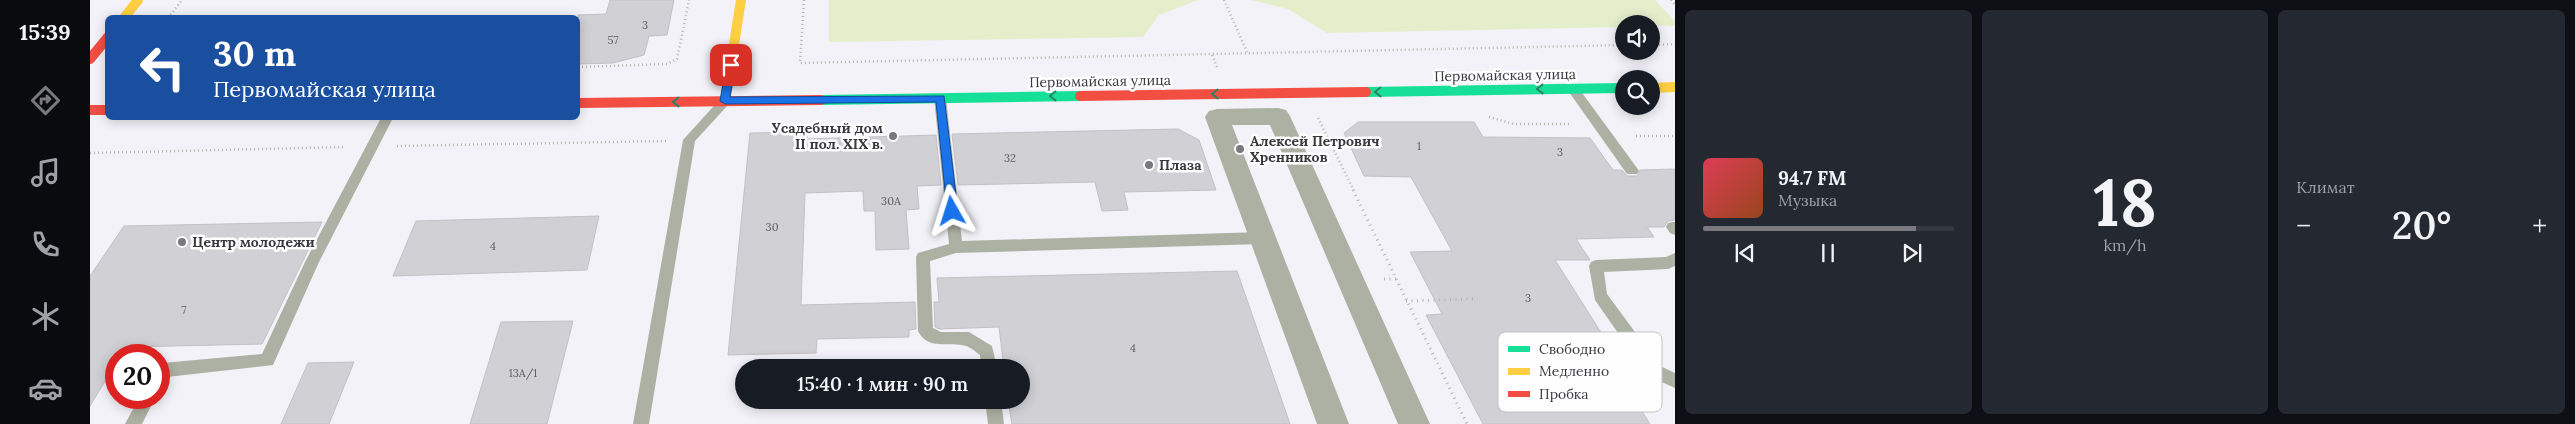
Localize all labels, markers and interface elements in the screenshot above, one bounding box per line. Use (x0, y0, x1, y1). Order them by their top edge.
map controls (1615, 15, 1660, 115)
button: sound (1615, 15, 1660, 60)
text: 15:39 (19, 18, 71, 46)
house number: 3 (642, 18, 648, 32)
text: 30 m (213, 31, 296, 76)
house number: 57 (607, 33, 619, 47)
icon: left (130, 35, 195, 100)
pin (710, 44, 752, 86)
icon: arrive (717, 51, 745, 79)
street label: Первомайская улица (1434, 65, 1576, 85)
button: search (1615, 70, 1660, 115)
street label: Первомайская улица (1029, 71, 1171, 91)
text: Первомайская улица (213, 75, 436, 103)
icon: directions (28, 83, 63, 118)
one-way arrow (1536, 84, 1544, 94)
one-way arrow (1373, 87, 1381, 97)
one-way arrow (1211, 89, 1218, 99)
one-way arrow (1048, 91, 1056, 101)
one-way arrow (672, 96, 680, 107)
place label: Усадебный дом II пол. XIX в. (772, 119, 883, 153)
marker: Усадебный дом II пол. XIX в. (887, 130, 899, 142)
place label: Алексей Петрович Хренников (1250, 132, 1380, 166)
house number: 1 (1417, 139, 1421, 153)
marker: Алексей Петрович Хренников (1234, 143, 1246, 155)
house number: 3 (1557, 145, 1563, 159)
house number: 32 (1004, 151, 1016, 165)
icon: music (28, 155, 63, 190)
place label: Плаза (1159, 156, 1202, 174)
marker: Плаза (1143, 159, 1155, 171)
text: 18 (2093, 161, 2157, 244)
text: 94.7 FM (1778, 166, 1846, 190)
text: Климат (2296, 177, 2355, 197)
position arrow (925, 184, 977, 236)
text: Музыка (1778, 190, 1837, 210)
house number: 30А (881, 194, 902, 208)
text: 20° (2392, 201, 2451, 249)
text: − (2296, 208, 2311, 244)
text: + (2532, 208, 2547, 244)
house number: 30 (766, 220, 779, 234)
icon: phone (28, 227, 63, 262)
place label: Центр молодежи (192, 233, 315, 251)
text: km/h (2103, 235, 2147, 255)
marker: Центр молодежи (176, 236, 188, 248)
house number: 4 (490, 239, 496, 253)
icon: previous (1731, 239, 1759, 267)
icon: pause (1814, 239, 1842, 267)
icon: next (1898, 239, 1926, 267)
house number: 3 (1525, 291, 1531, 305)
icon: climate (28, 299, 63, 334)
house number: 7 (181, 303, 187, 317)
legend (1498, 332, 1662, 412)
text: Свободно (1539, 340, 1605, 358)
house number: 4 (1130, 341, 1136, 355)
speed limit sign: 20 (105, 344, 170, 409)
text: Медленно (1539, 362, 1609, 380)
house number: 13А/1 (509, 366, 537, 381)
icon: car (28, 371, 63, 406)
text: 15:40 · 1 мин · 90 m (797, 372, 968, 396)
text: Пробка (1539, 385, 1589, 403)

